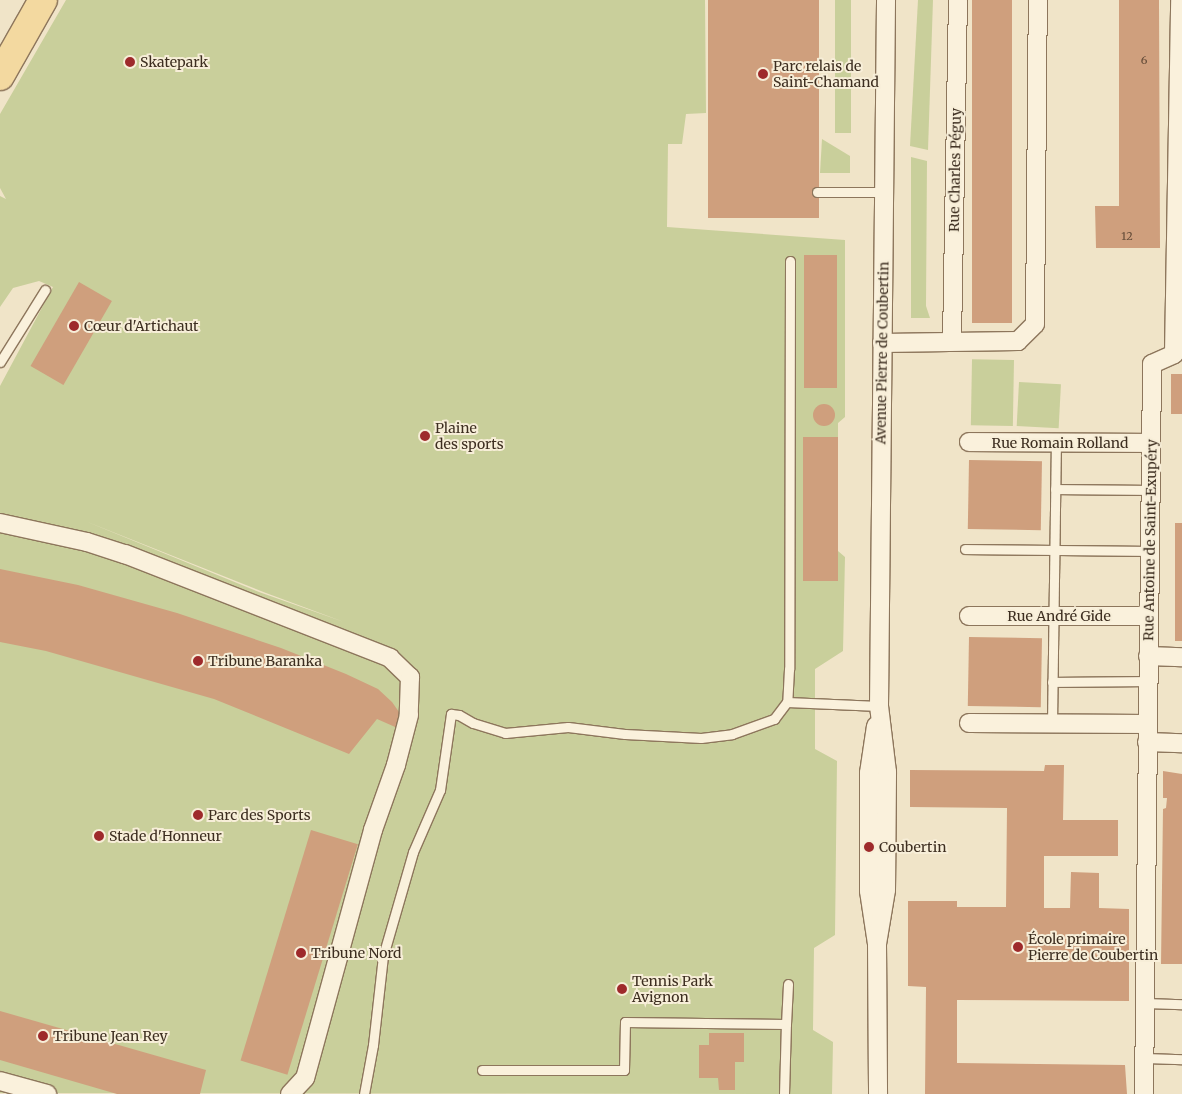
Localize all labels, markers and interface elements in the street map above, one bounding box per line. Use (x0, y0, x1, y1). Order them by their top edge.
house number: 6 (1141, 53, 1147, 67)
place label: Skatepark (140, 54, 208, 70)
marker: Skatepark (124, 56, 136, 68)
place label: Parc relais de Saint-Chamand (773, 58, 879, 90)
marker: Parc relais de Saint-Chamand (757, 68, 769, 80)
street label: Rue Charles Péguy (946, 108, 964, 232)
house number: 12 (1121, 229, 1133, 243)
street label: Avenue Pierre de Coubertin (872, 261, 892, 445)
place label: Cœur d'Artichaut (84, 318, 199, 334)
marker: Cœur d'Artichaut (68, 320, 80, 332)
place label: Plaine des sports (435, 420, 504, 452)
marker: Plaine des sports (419, 430, 431, 442)
street label: Rue Romain Rolland (992, 435, 1128, 451)
street label: Rue Antoine de Saint-Exupéry (1140, 439, 1160, 641)
street label: Rue André Gide (1007, 608, 1111, 624)
place label: Tribune Baranka (208, 653, 322, 669)
marker: Tribune Baranka (192, 655, 204, 667)
place label: Parc des Sports (208, 807, 311, 823)
marker: Parc des Sports (192, 809, 204, 821)
place label: Stade d'Honneur (109, 828, 222, 844)
marker: Stade d'Honneur (93, 830, 105, 842)
place label: Coubertin (879, 839, 946, 855)
marker: Coubertin (863, 841, 875, 853)
place label: École primaire Pierre de Coubertin (1028, 931, 1158, 964)
marker: École primaire Pierre de Coubertin (1012, 941, 1024, 953)
place label: Tribune Nord (311, 945, 402, 961)
marker: Tribune Nord (295, 947, 307, 959)
place label: Tennis Park Avignon (632, 973, 713, 1006)
marker: Tennis Park Avignon (616, 983, 628, 995)
place label: Tribune Jean Rey (53, 1028, 168, 1044)
marker: Tribune Jean Rey (37, 1030, 49, 1042)

